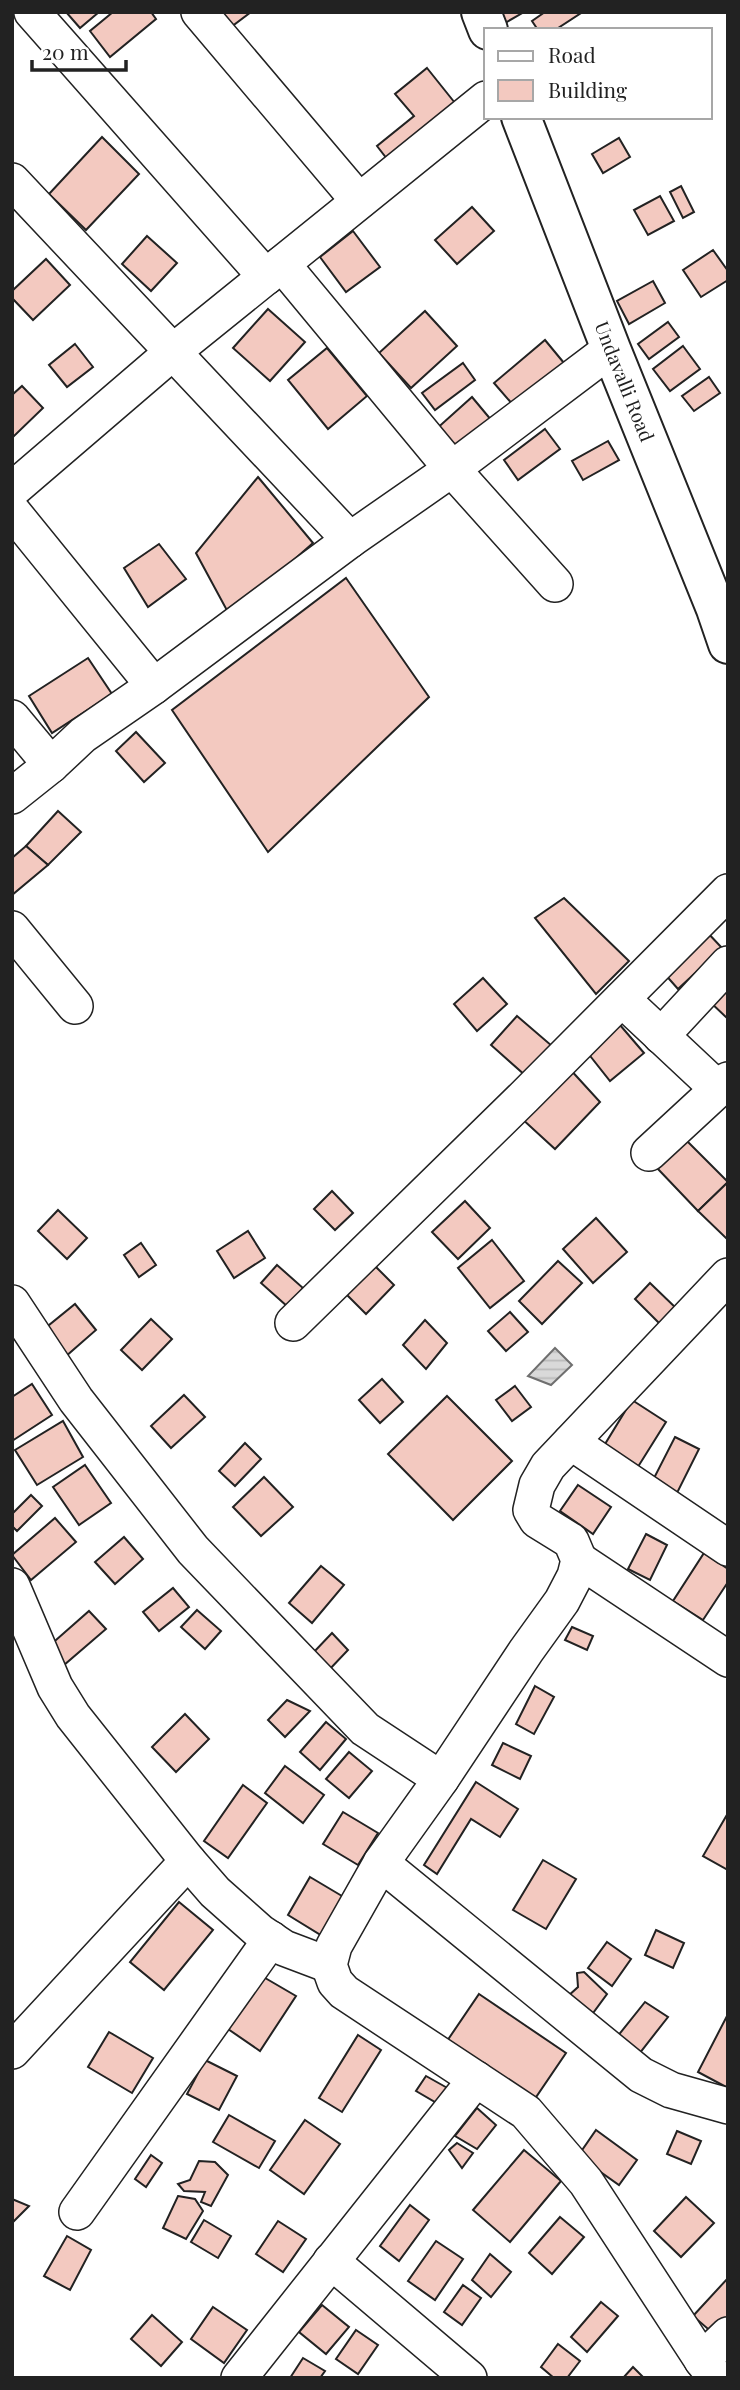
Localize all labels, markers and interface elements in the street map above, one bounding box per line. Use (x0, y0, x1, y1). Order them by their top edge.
scale bar (32, 28, 126, 72)
legend (484, 28, 712, 119)
text: 20 m (42, 37, 89, 65)
text: Road (548, 40, 596, 68)
text: Building (548, 75, 627, 103)
street label: Undavalli Road (589, 317, 661, 445)

